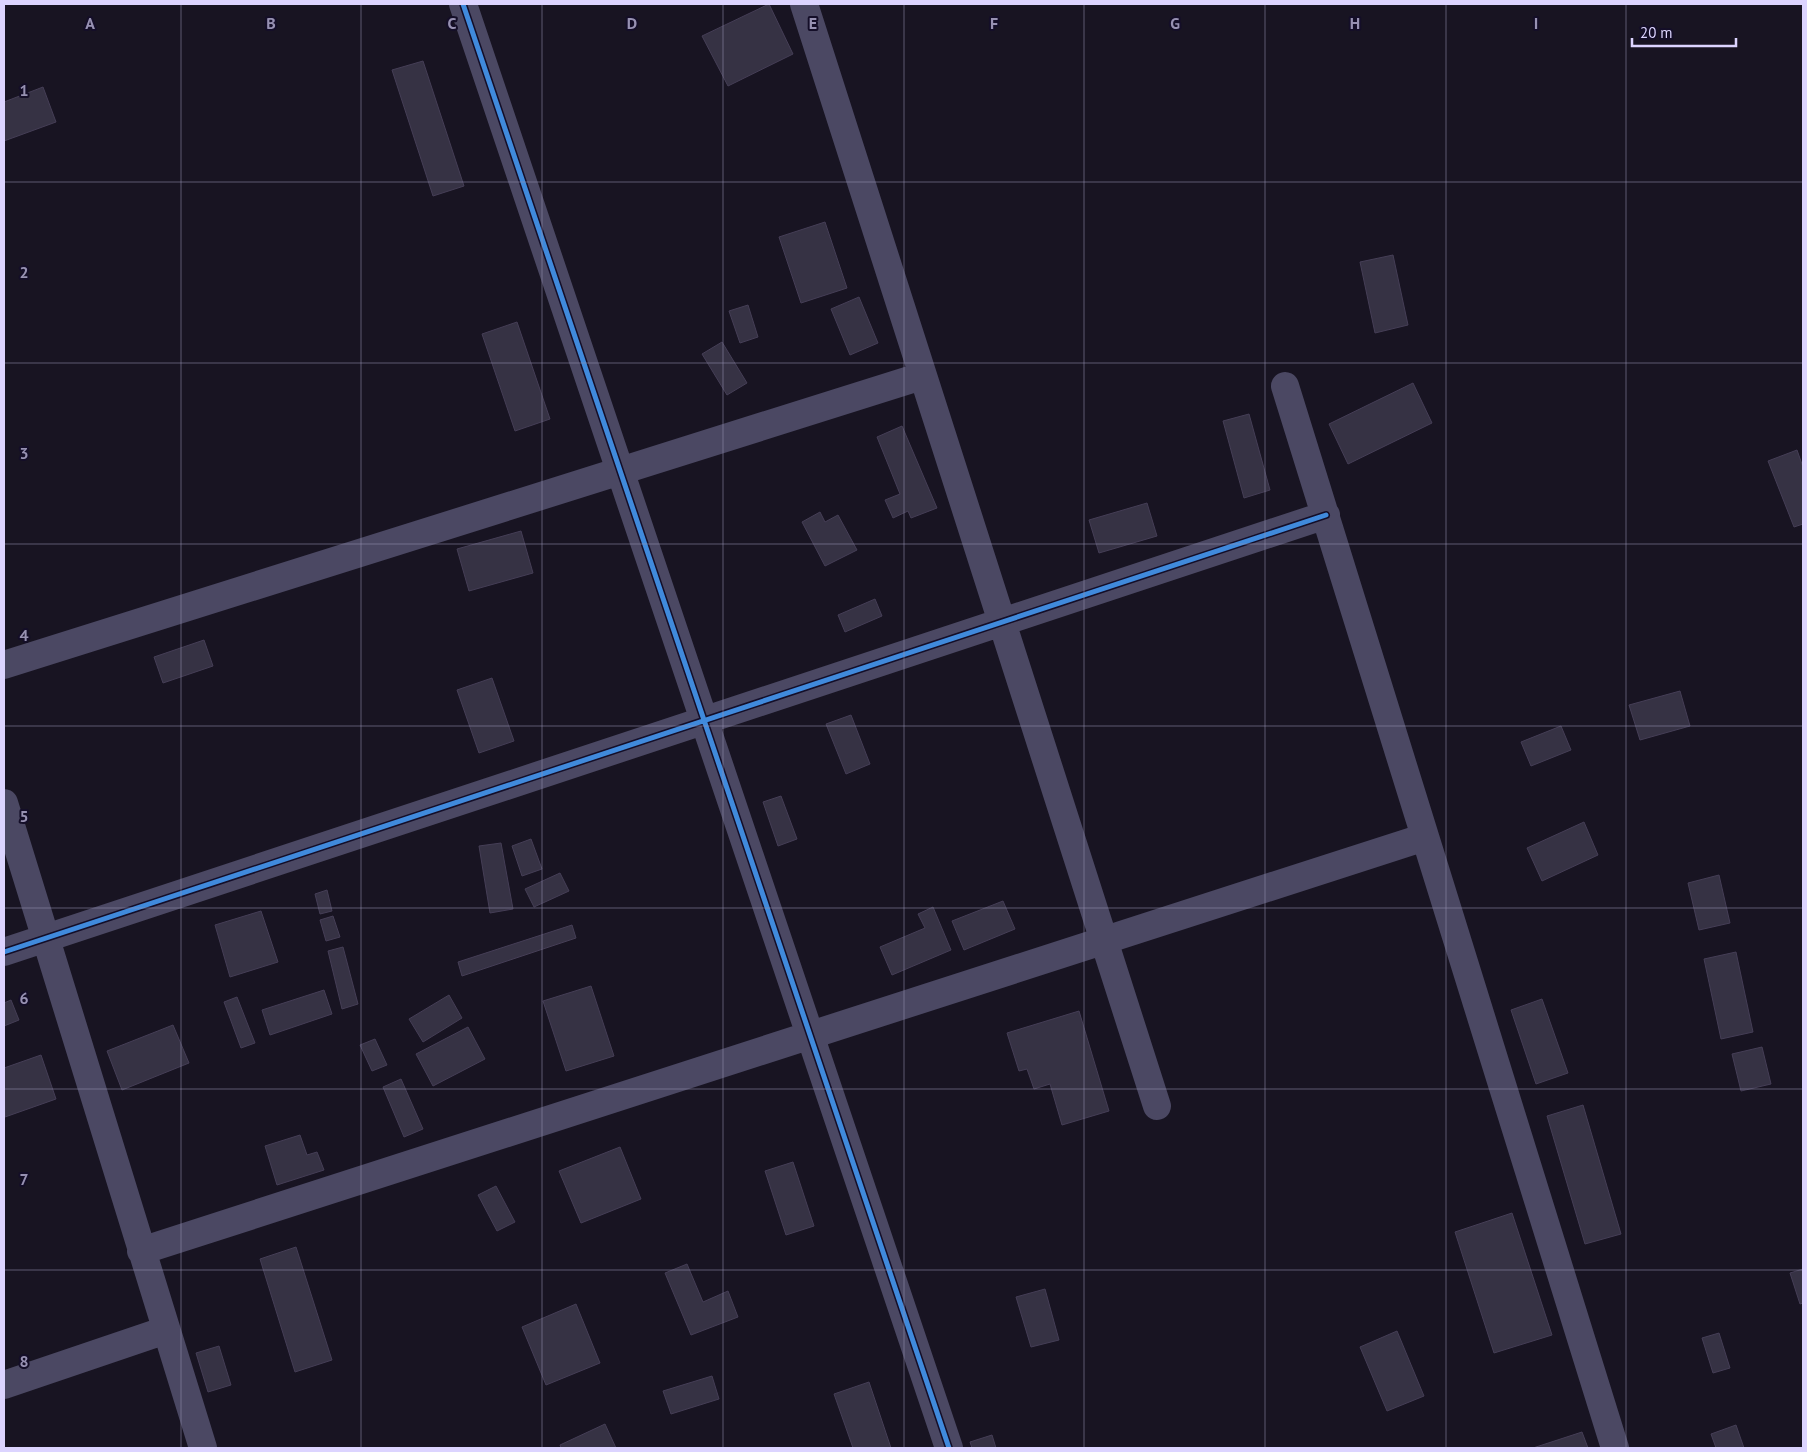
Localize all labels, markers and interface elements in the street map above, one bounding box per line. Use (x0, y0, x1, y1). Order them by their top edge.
text: A (85, 13, 95, 33)
text: B (266, 13, 276, 33)
text: C (448, 13, 457, 33)
text: D (627, 13, 637, 33)
text: E (809, 13, 817, 33)
text: F (990, 13, 998, 33)
text: G (1170, 13, 1180, 33)
text: H (1350, 13, 1360, 33)
text: I (1534, 13, 1538, 33)
scale bar (1632, 15, 1736, 47)
text: 20 m (1640, 23, 1673, 42)
text: 1 (19, 80, 29, 100)
text: 2 (19, 262, 29, 282)
text: 3 (19, 443, 29, 463)
text: 4 (19, 625, 29, 645)
text: 5 (19, 806, 29, 826)
text: 6 (19, 988, 29, 1008)
text: 7 (19, 1169, 29, 1189)
text: 8 (19, 1351, 29, 1371)

